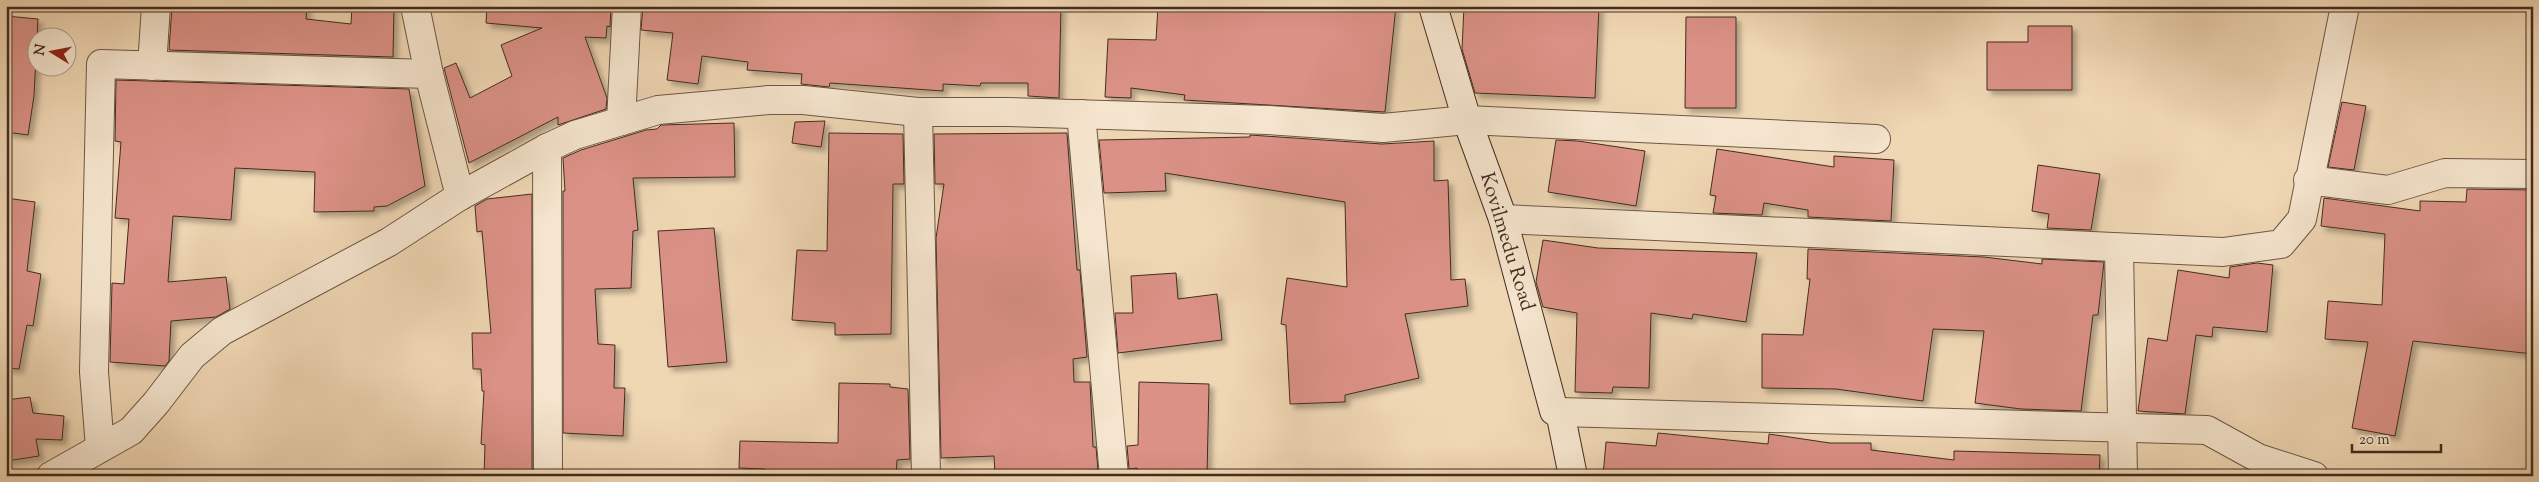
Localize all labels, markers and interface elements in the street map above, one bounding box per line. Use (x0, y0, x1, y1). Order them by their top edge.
north arrow (28, 28, 78, 78)
text: N (30, 43, 52, 57)
street label: Kovilmedu Road (1471, 169, 1541, 315)
scale bar (2352, 422, 2440, 454)
text: 20 m (2359, 430, 2390, 451)

